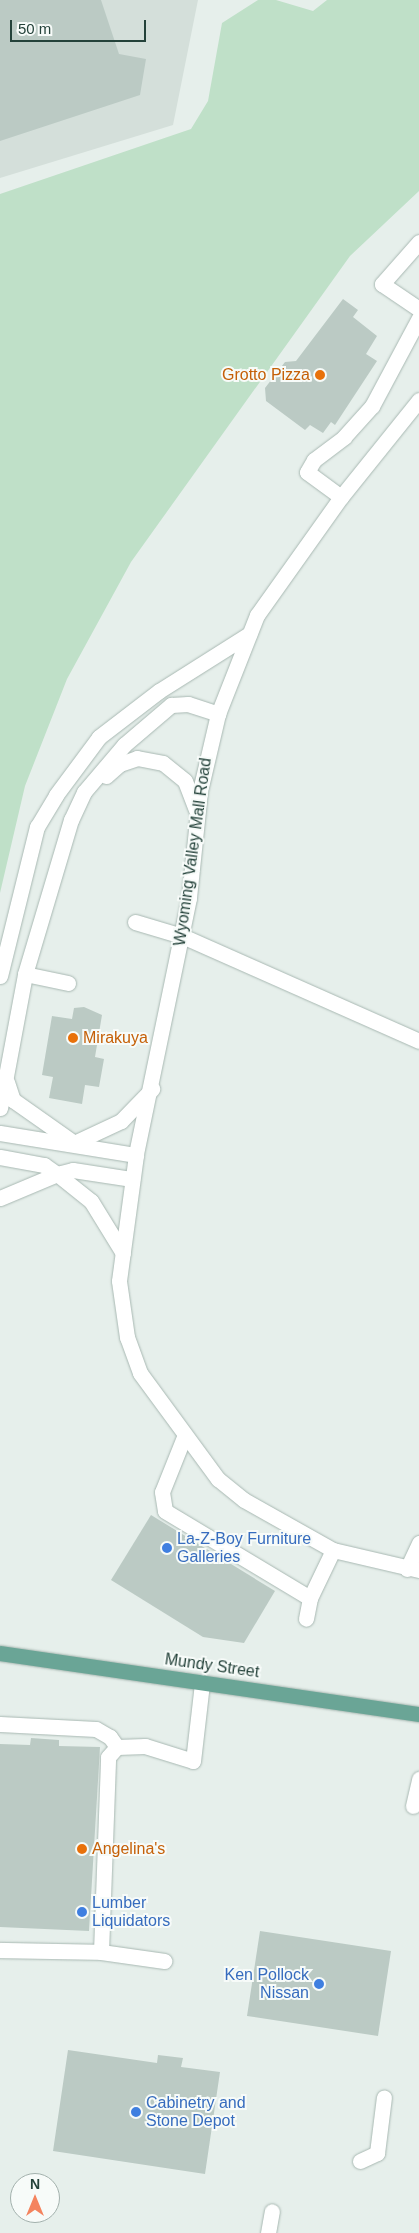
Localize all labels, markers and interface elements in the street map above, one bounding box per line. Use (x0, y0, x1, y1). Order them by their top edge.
scale bar (12, 10, 149, 42)
text: 50 m (18, 20, 51, 37)
place label: Grotto Pizza (222, 365, 310, 385)
marker: Grotto Pizza (314, 369, 326, 381)
street label: Wyoming Valley Mall Road (170, 757, 216, 947)
place label: Mirakuya (83, 1028, 148, 1048)
marker: Mirakuya (67, 1032, 79, 1044)
place label: La-Z-Boy Furniture Galleries (177, 1529, 311, 1567)
marker: La-Z-Boy Furniture Galleries (161, 1542, 173, 1554)
street label: Mundy Street (164, 1650, 260, 1682)
place label: Angelina's (92, 1839, 165, 1859)
marker: Angelina's (76, 1843, 88, 1855)
place label: Lumber Liquidators (92, 1893, 170, 1931)
marker: Lumber Liquidators (76, 1906, 88, 1918)
place label: Ken Pollock Nissan (225, 1965, 309, 2003)
marker: Ken Pollock Nissan (313, 1978, 325, 1990)
place label: Cabinetry and Stone Depot (146, 2093, 246, 2131)
marker: Cabinetry and Stone Depot (130, 2106, 142, 2118)
north arrow (10, 2173, 60, 2223)
text: N (30, 2176, 40, 2192)

